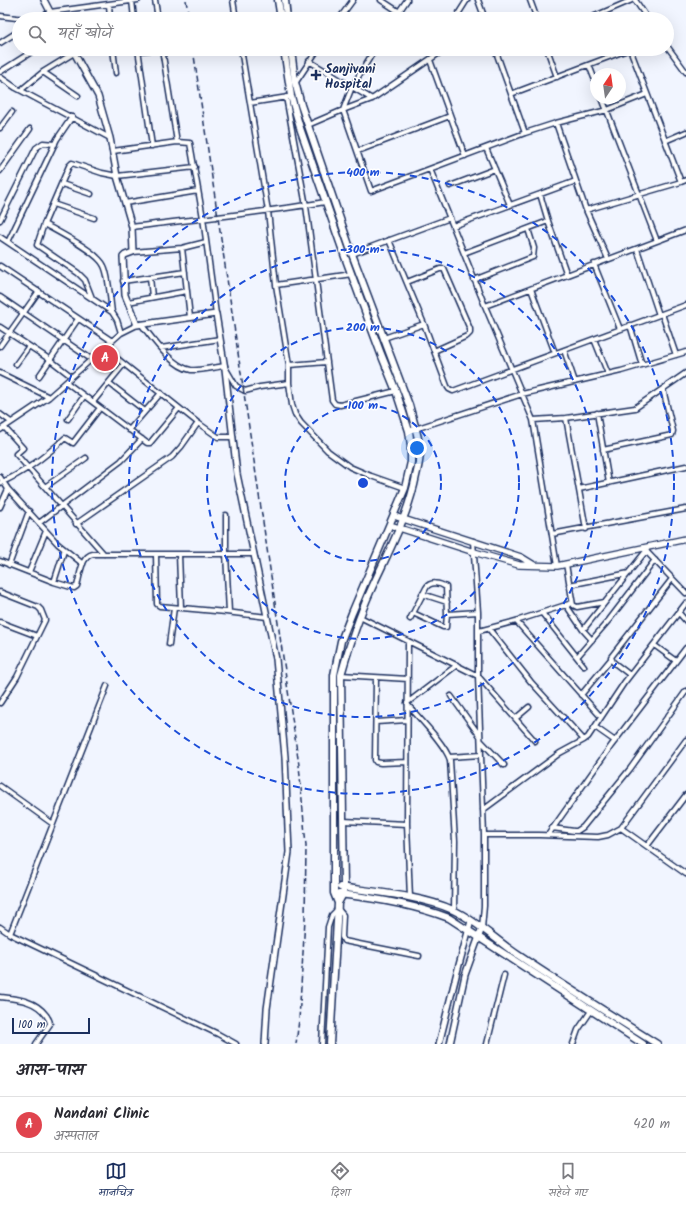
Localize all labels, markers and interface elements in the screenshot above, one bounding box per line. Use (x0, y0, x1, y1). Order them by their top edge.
search box (12, 12, 674, 56)
text: यहाँ खोजें (58, 22, 112, 46)
icon: search (26, 23, 48, 45)
place label: Sanjivani Hospital (325, 59, 376, 95)
north arrow (590, 68, 626, 104)
marker: Sanjivani Hospital (310, 69, 322, 81)
text: 400 m (346, 163, 380, 182)
text: 300 m (345, 240, 380, 259)
text: 200 m (346, 318, 380, 337)
pin: A (92, 343, 118, 373)
text: 100 m (348, 396, 378, 415)
your location (407, 438, 427, 458)
centre of rings (356, 476, 370, 490)
scale bar (12, 1016, 90, 1035)
text: 100 m (18, 1016, 46, 1034)
text: आस-पास (16, 1057, 84, 1084)
text: Nandani Clinic (54, 1102, 150, 1126)
text: A (25, 1114, 33, 1135)
text: 420 m (633, 1114, 670, 1135)
text: अस्पताल (54, 1126, 98, 1147)
tab: मानचित्र (98, 1160, 133, 1202)
tab: दिशा (329, 1160, 351, 1202)
tab: सहेजे गए (548, 1160, 588, 1202)

